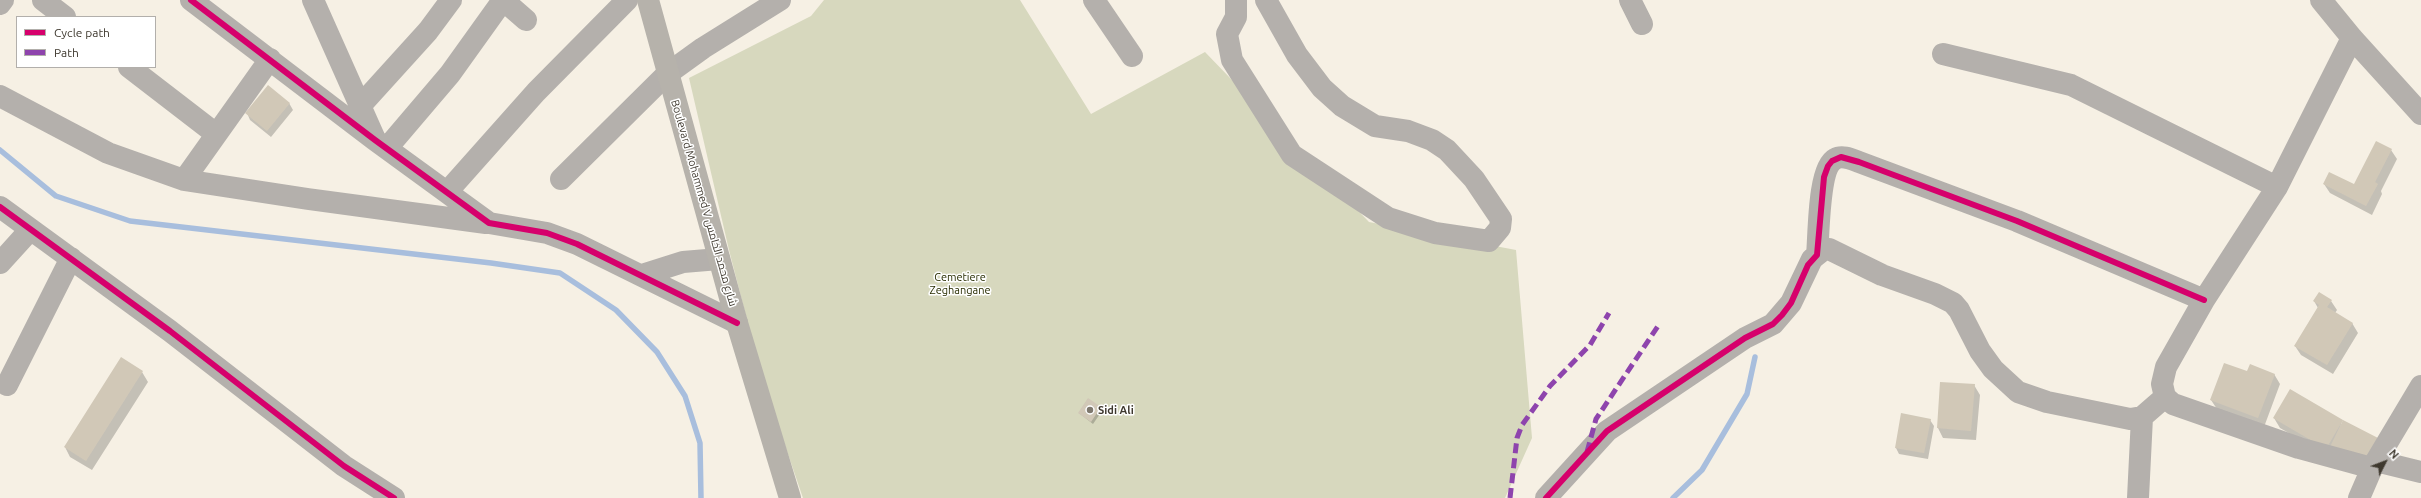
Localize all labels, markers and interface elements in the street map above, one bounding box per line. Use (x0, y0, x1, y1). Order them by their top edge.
legend (16, 16, 156, 68)
text: Cycle path (54, 26, 110, 39)
text: Path (54, 46, 79, 59)
street label: Boulevard Mohammed V شارع محمد الخامس (668, 98, 740, 308)
park label: Cemetiere Zeghangane (929, 270, 991, 296)
place label: Sidi Ali (1098, 403, 1134, 417)
marker: Sidi Ali (1085, 405, 1095, 415)
north arrow (2365, 442, 2405, 482)
text: N (2387, 447, 2401, 461)

